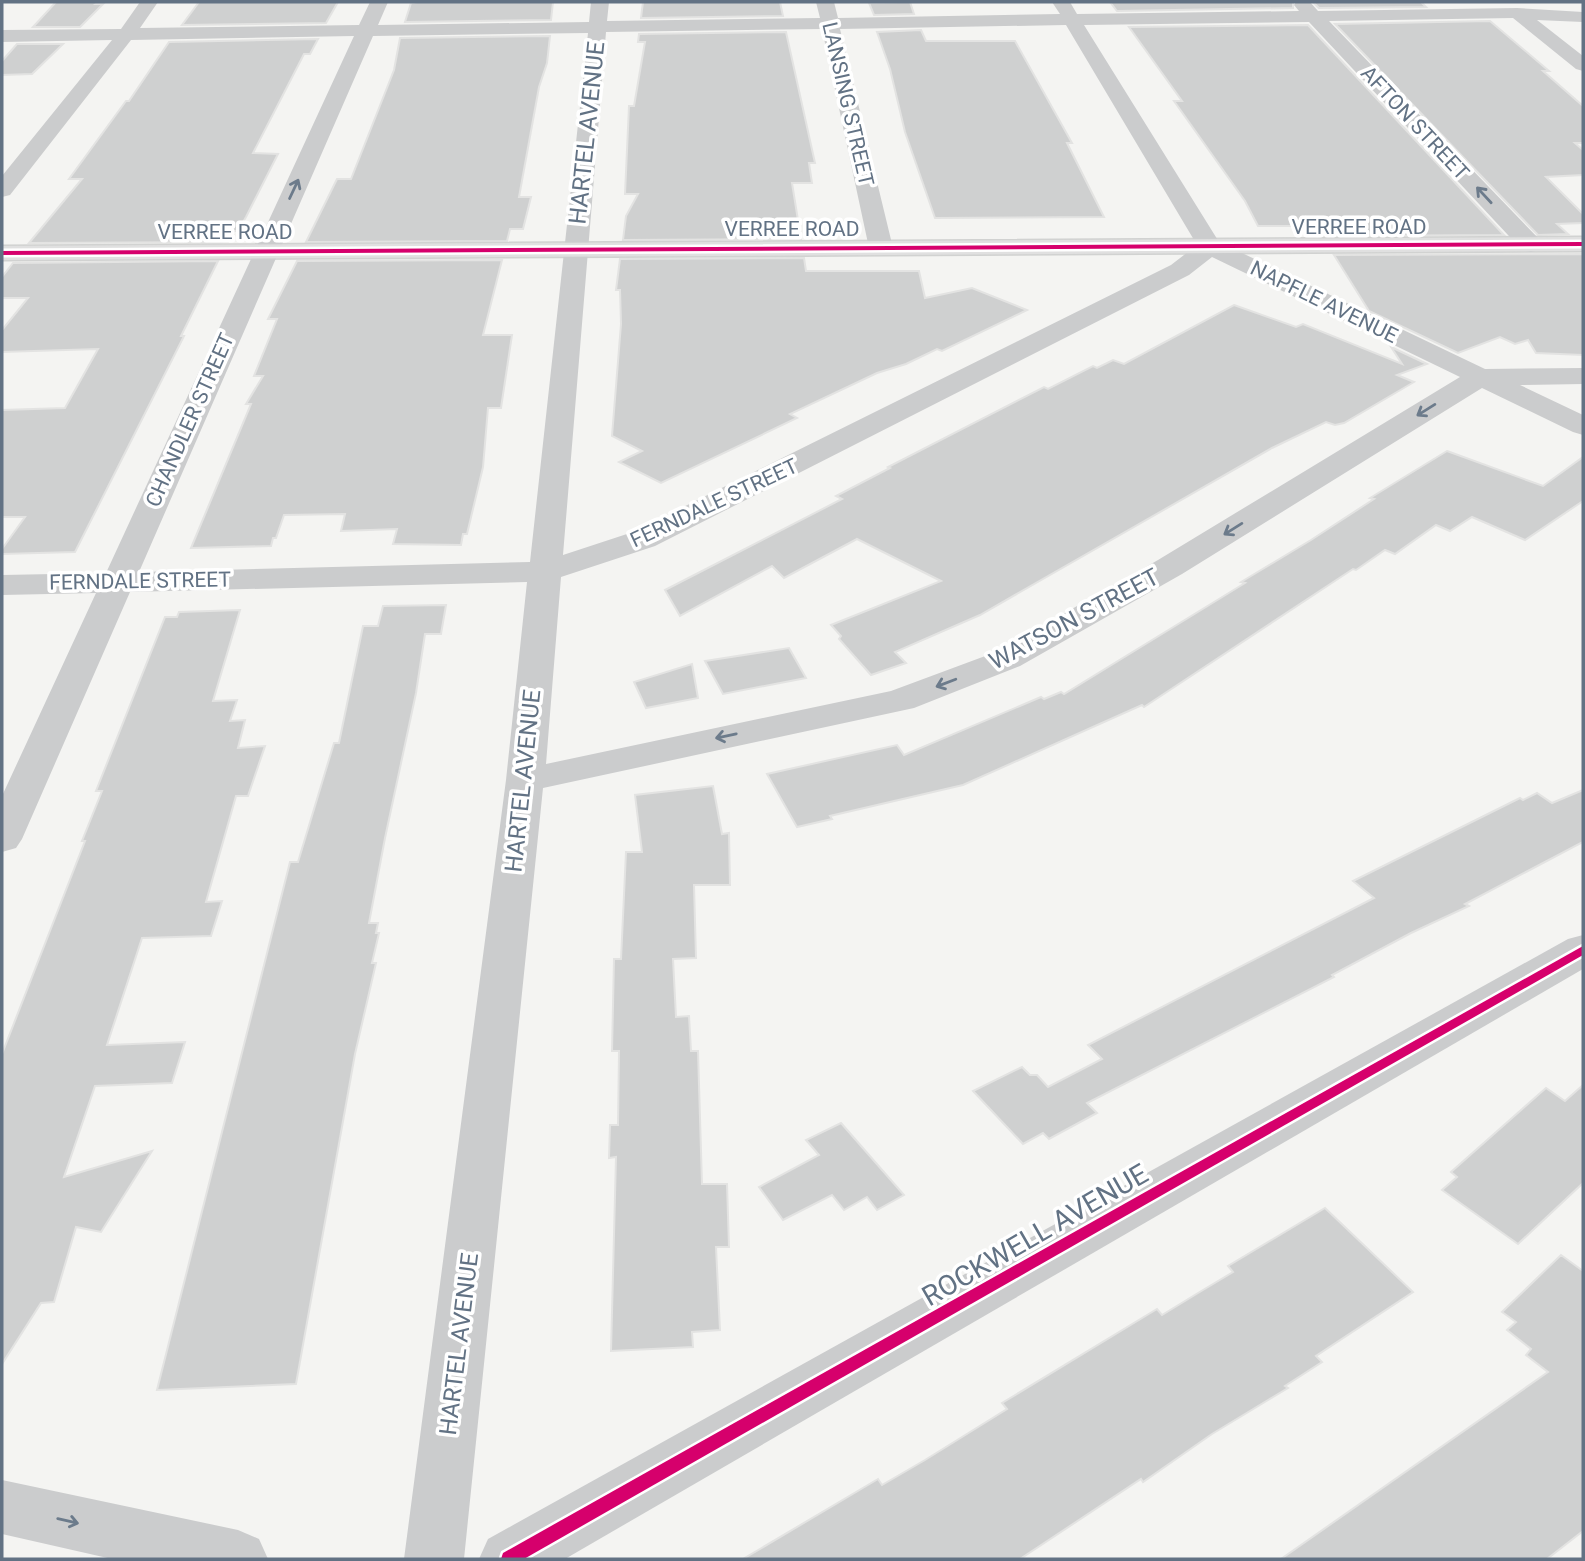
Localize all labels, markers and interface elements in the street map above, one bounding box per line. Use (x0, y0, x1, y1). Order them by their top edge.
street label: LANSING STREET (817, 20, 879, 189)
street label: HARTEL AVENUE (563, 40, 611, 226)
street label: AFTON STREET (1356, 61, 1474, 185)
one-way arrow (288, 179, 301, 200)
one-way arrow (1475, 187, 1492, 204)
street label: VERREE ROAD (1292, 215, 1426, 239)
street label: VERREE ROAD (725, 217, 859, 241)
street label: VERREE ROAD (158, 220, 292, 244)
street label: NAPFLE AVENUE (1246, 256, 1402, 348)
street label: CHANDLER STREET (141, 329, 239, 510)
one-way arrow (1417, 403, 1437, 417)
street label: FERNDALE STREET (627, 454, 802, 552)
one-way arrow (1223, 522, 1243, 536)
street label: WATSON STREET (984, 562, 1164, 676)
street label: FERNDALE STREET (49, 567, 232, 595)
one-way arrow (936, 677, 958, 690)
street label: HARTEL AVENUE (499, 688, 547, 874)
one-way arrow (715, 730, 738, 744)
street label: ROCKWELL AVENUE (916, 1157, 1154, 1313)
street label: HARTEL AVENUE (434, 1251, 484, 1437)
one-way arrow (56, 1515, 79, 1529)

